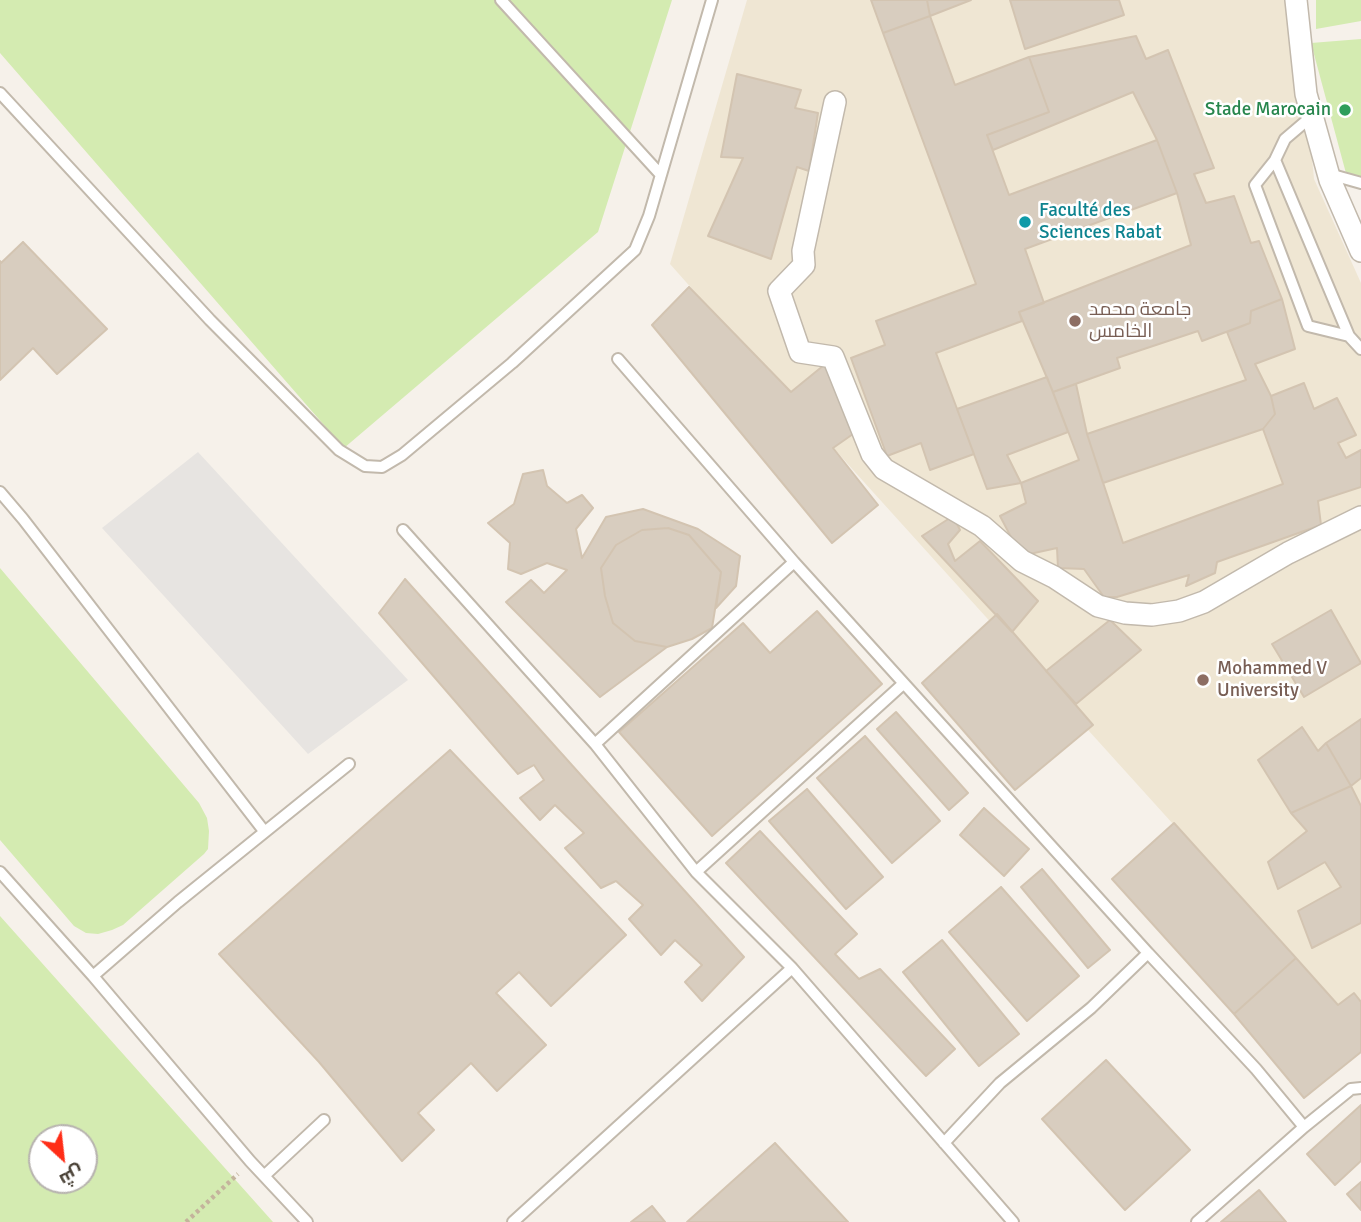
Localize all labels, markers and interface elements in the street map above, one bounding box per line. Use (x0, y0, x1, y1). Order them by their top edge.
place label: Stade Marocain (1205, 99, 1331, 121)
marker: Stade Marocain (1337, 102, 1353, 118)
place label: Faculté des Sciences Rabat (1039, 200, 1162, 244)
marker: Faculté des Sciences Rabat (1017, 214, 1033, 230)
place label: جامعة محمد الخامس (1089, 299, 1191, 343)
marker: جامعة محمد الخامس (1067, 313, 1083, 329)
place label: Mohammed V University (1217, 658, 1327, 702)
marker: Mohammed V University (1195, 672, 1211, 688)
north arrow (28, 1124, 98, 1194)
text: ش (55, 1160, 88, 1192)

